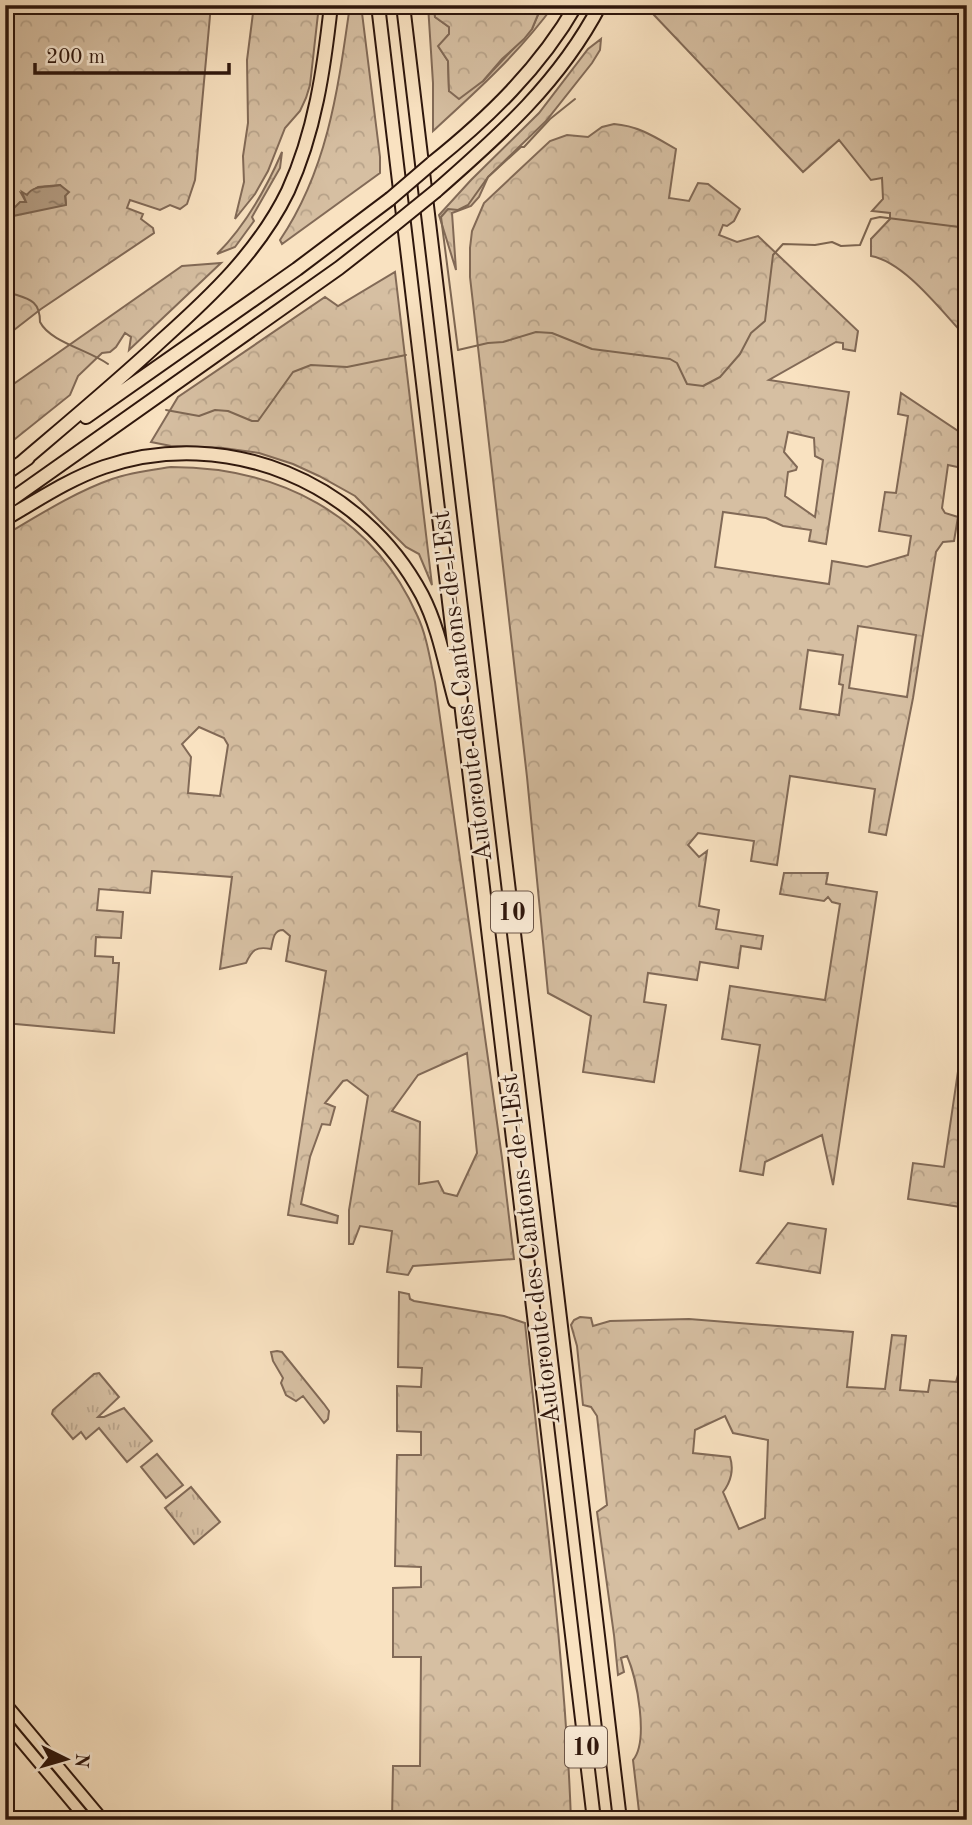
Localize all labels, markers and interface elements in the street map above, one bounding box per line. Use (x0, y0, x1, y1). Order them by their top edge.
scale bar (35, 32, 229, 76)
text: 200 m (46, 47, 105, 68)
street label: Autoroute des Cantons-de-l'Est (429, 509, 497, 863)
road number: 10 (491, 891, 533, 932)
street label: Autoroute des Cantons-de-l'Est (497, 1072, 565, 1426)
north arrow (32, 1724, 102, 1794)
road number: 10 (565, 1727, 607, 1768)
text: N (70, 1752, 91, 1769)

